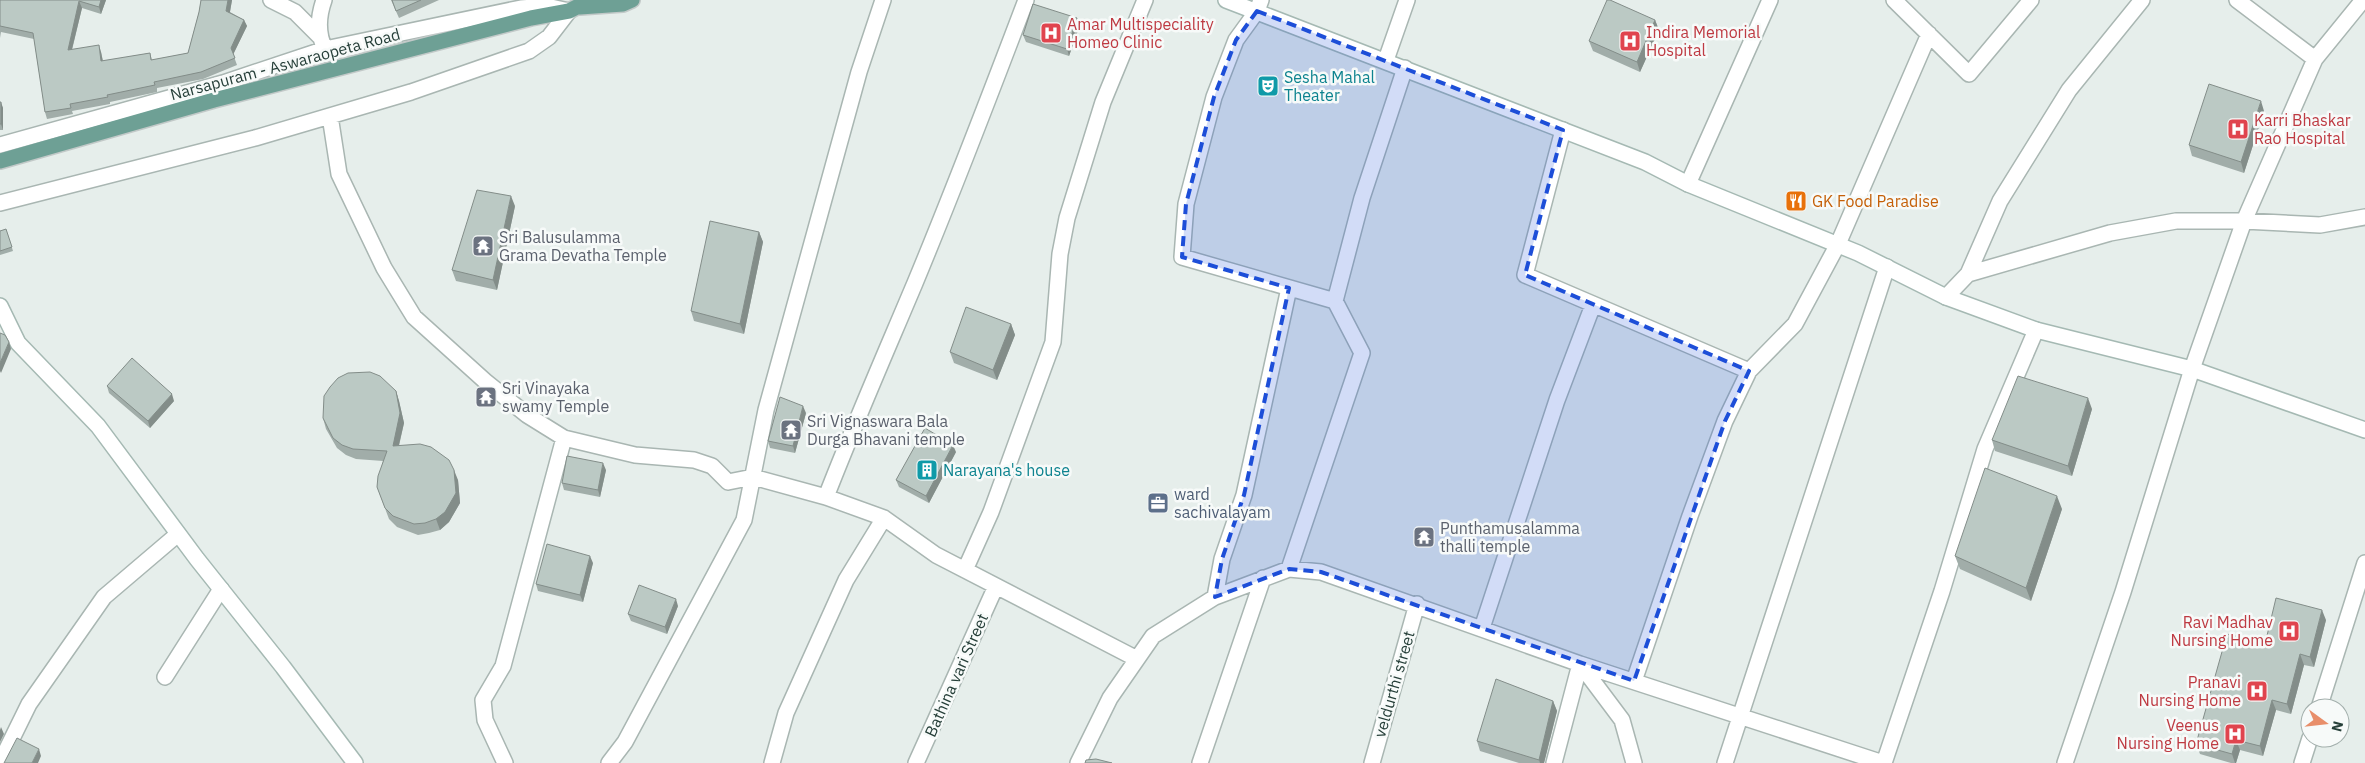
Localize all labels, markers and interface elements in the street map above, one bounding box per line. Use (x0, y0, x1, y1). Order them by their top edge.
place label: Amar Multispeciality Homeo Clinic (1067, 14, 1214, 52)
hospital icon: Amar Multispeciality Homeo Clinic (1039, 21, 1063, 45)
place label: Indira Memorial Hospital (1646, 22, 1760, 60)
street label: Narsapuram - Aswaraopeta Road (168, 24, 402, 104)
hospital icon: Indira Memorial Hospital (1618, 29, 1642, 53)
place label: Sesha Mahal Theater (1284, 67, 1375, 105)
theatre icon: Sesha Mahal Theater (1256, 74, 1280, 98)
place label: Karri Bhaskar Rao Hospital (2254, 110, 2351, 148)
hospital icon: Karri Bhaskar Rao Hospital (2226, 117, 2250, 141)
restaurant icon: GK Food Paradise (1784, 189, 1808, 213)
place label: GK Food Paradise (1812, 191, 1939, 211)
place label: Sri Balusulamma Grama Devatha Temple (499, 227, 667, 265)
temple icon: Sri Balusulamma Grama Devatha Temple (471, 234, 495, 258)
place label: Sri Vinayaka swamy Temple (502, 378, 609, 416)
temple icon: Sri Vinayaka swamy Temple (474, 385, 498, 409)
place label: Sri Vignaswara Bala Durga Bhavani temple (807, 411, 965, 449)
temple icon: Sri Vignaswara Bala Durga Bhavani temple (779, 418, 803, 442)
building icon: Narayana's house (915, 458, 939, 482)
place label: Narayana's house (943, 460, 1070, 480)
place label: ward sachivalayam (1174, 484, 1271, 522)
office icon: ward sachivalayam (1146, 491, 1170, 515)
place label: Punthamusalamma thalli temple (1440, 518, 1580, 556)
temple icon: Punthamusalamma thalli temple (1412, 525, 1436, 549)
street label: Bathina vari Street (920, 610, 992, 740)
place label: Ravi Madhav Nursing Home (2171, 612, 2273, 650)
hospital icon: Ravi Madhav Nursing Home (2277, 619, 2301, 643)
street label: veldurthi street (1369, 628, 1419, 740)
place label: Pranavi Nursing Home (2139, 672, 2241, 710)
hospital icon: Pranavi Nursing Home (2245, 679, 2269, 703)
north arrow (2300, 698, 2350, 748)
place label: Veenus Nursing Home (2117, 715, 2219, 753)
text: N (2328, 719, 2348, 734)
hospital icon: Veenus Nursing Home (2223, 722, 2247, 746)

